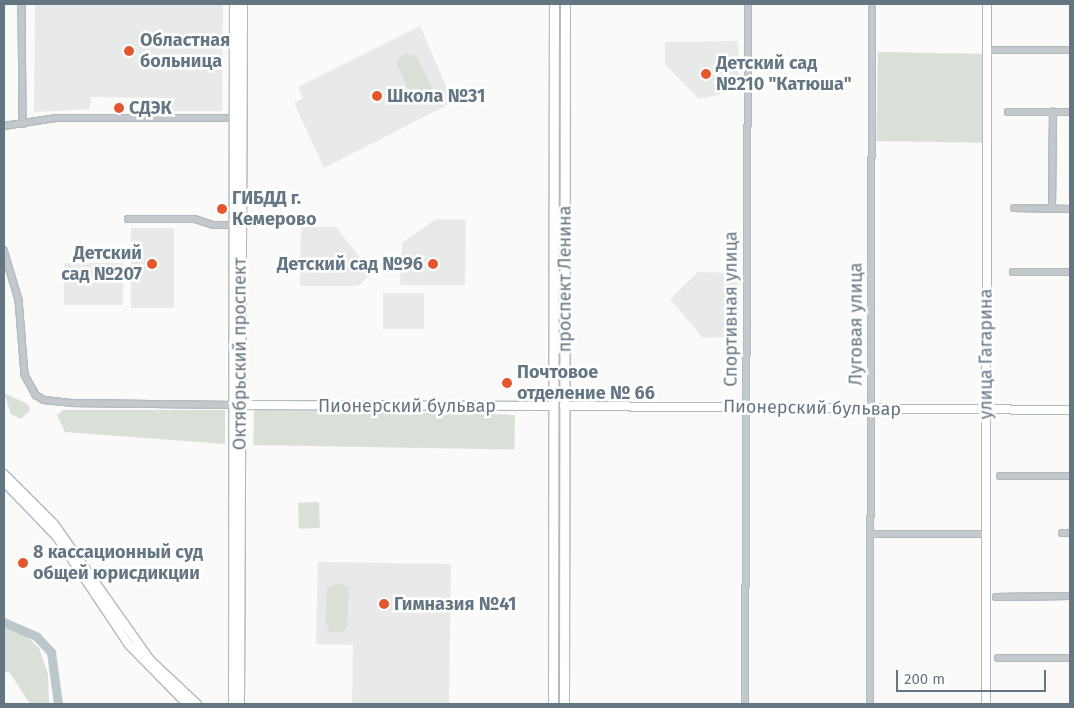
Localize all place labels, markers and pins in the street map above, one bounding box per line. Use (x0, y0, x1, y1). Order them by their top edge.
place label: Областная больница (140, 30, 230, 72)
marker: Областная больница (122, 44, 136, 58)
place label: Детский сад №210 "Катюша" (716, 53, 852, 96)
marker: Детский сад №210 "Катюша" (700, 68, 712, 80)
place label: Школа №31 (387, 85, 485, 107)
marker: Школа №31 (371, 90, 383, 102)
place label: СДЭК (129, 97, 172, 119)
marker: СДЭК (113, 102, 125, 114)
place label: ГИБДД г. Кемерово (232, 188, 317, 230)
marker: ГИБДД г. Кемерово (216, 203, 228, 215)
place label: Детский сад №207 (61, 243, 142, 286)
place label: Детский сад №96 (277, 253, 423, 275)
marker: Детский сад №207 (146, 258, 158, 270)
marker: Детский сад №96 (427, 258, 439, 270)
place label: Почтовое отделение № 66 (517, 362, 655, 404)
marker: Почтовое отделение № 66 (501, 377, 513, 389)
place label: 8 кассационный суд общей юрисдикции (33, 542, 203, 584)
marker: 8 кассационный суд общей юрисдикции (17, 557, 29, 569)
place label: Гимназия №41 (394, 593, 516, 615)
marker: Гимназия №41 (378, 598, 390, 610)

